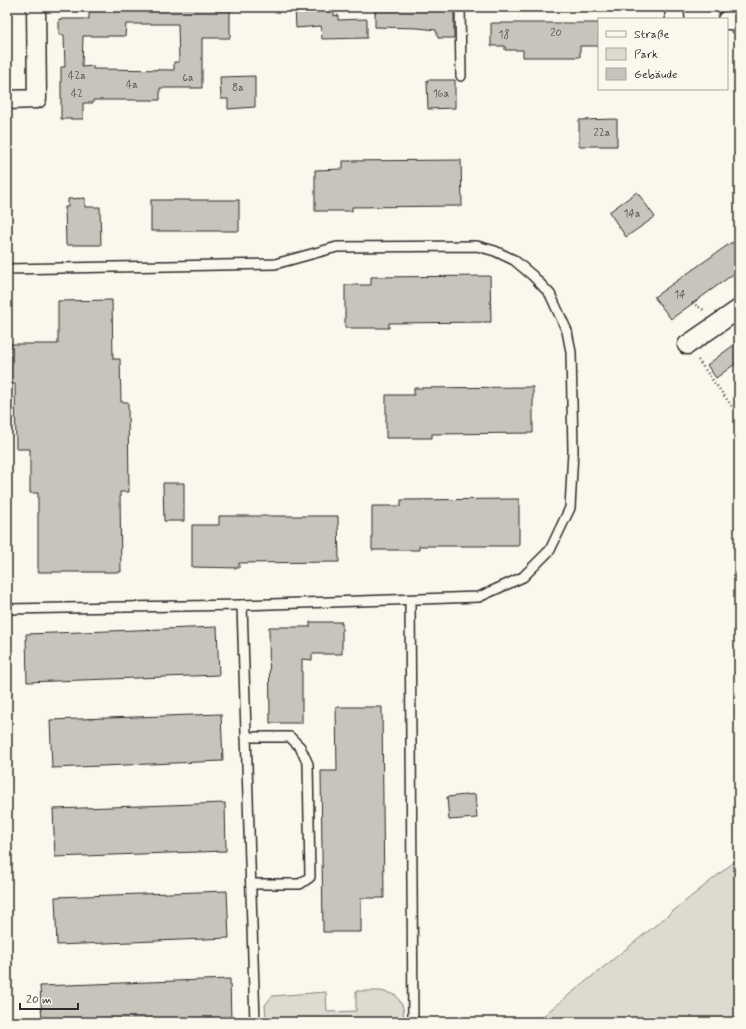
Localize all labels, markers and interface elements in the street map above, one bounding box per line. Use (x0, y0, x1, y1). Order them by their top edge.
legend (598, 18, 728, 90)
house number: 20 (550, 26, 562, 40)
text: Straße (634, 27, 669, 43)
house number: 18 (499, 28, 509, 42)
text: Park (634, 47, 658, 63)
text: Gebäude (634, 67, 677, 83)
house number: 42a (68, 69, 86, 83)
house number: 6a (182, 71, 194, 85)
house number: 4a (126, 78, 138, 92)
house number: 8a (232, 81, 244, 95)
house number: 42 (71, 87, 83, 101)
house number: 16a (433, 87, 450, 101)
house number: 22a (594, 126, 611, 140)
house number: 14a (623, 207, 641, 221)
house number: 14 (674, 288, 686, 302)
scale bar (20, 985, 78, 1011)
text: 20 m (26, 992, 52, 1008)

